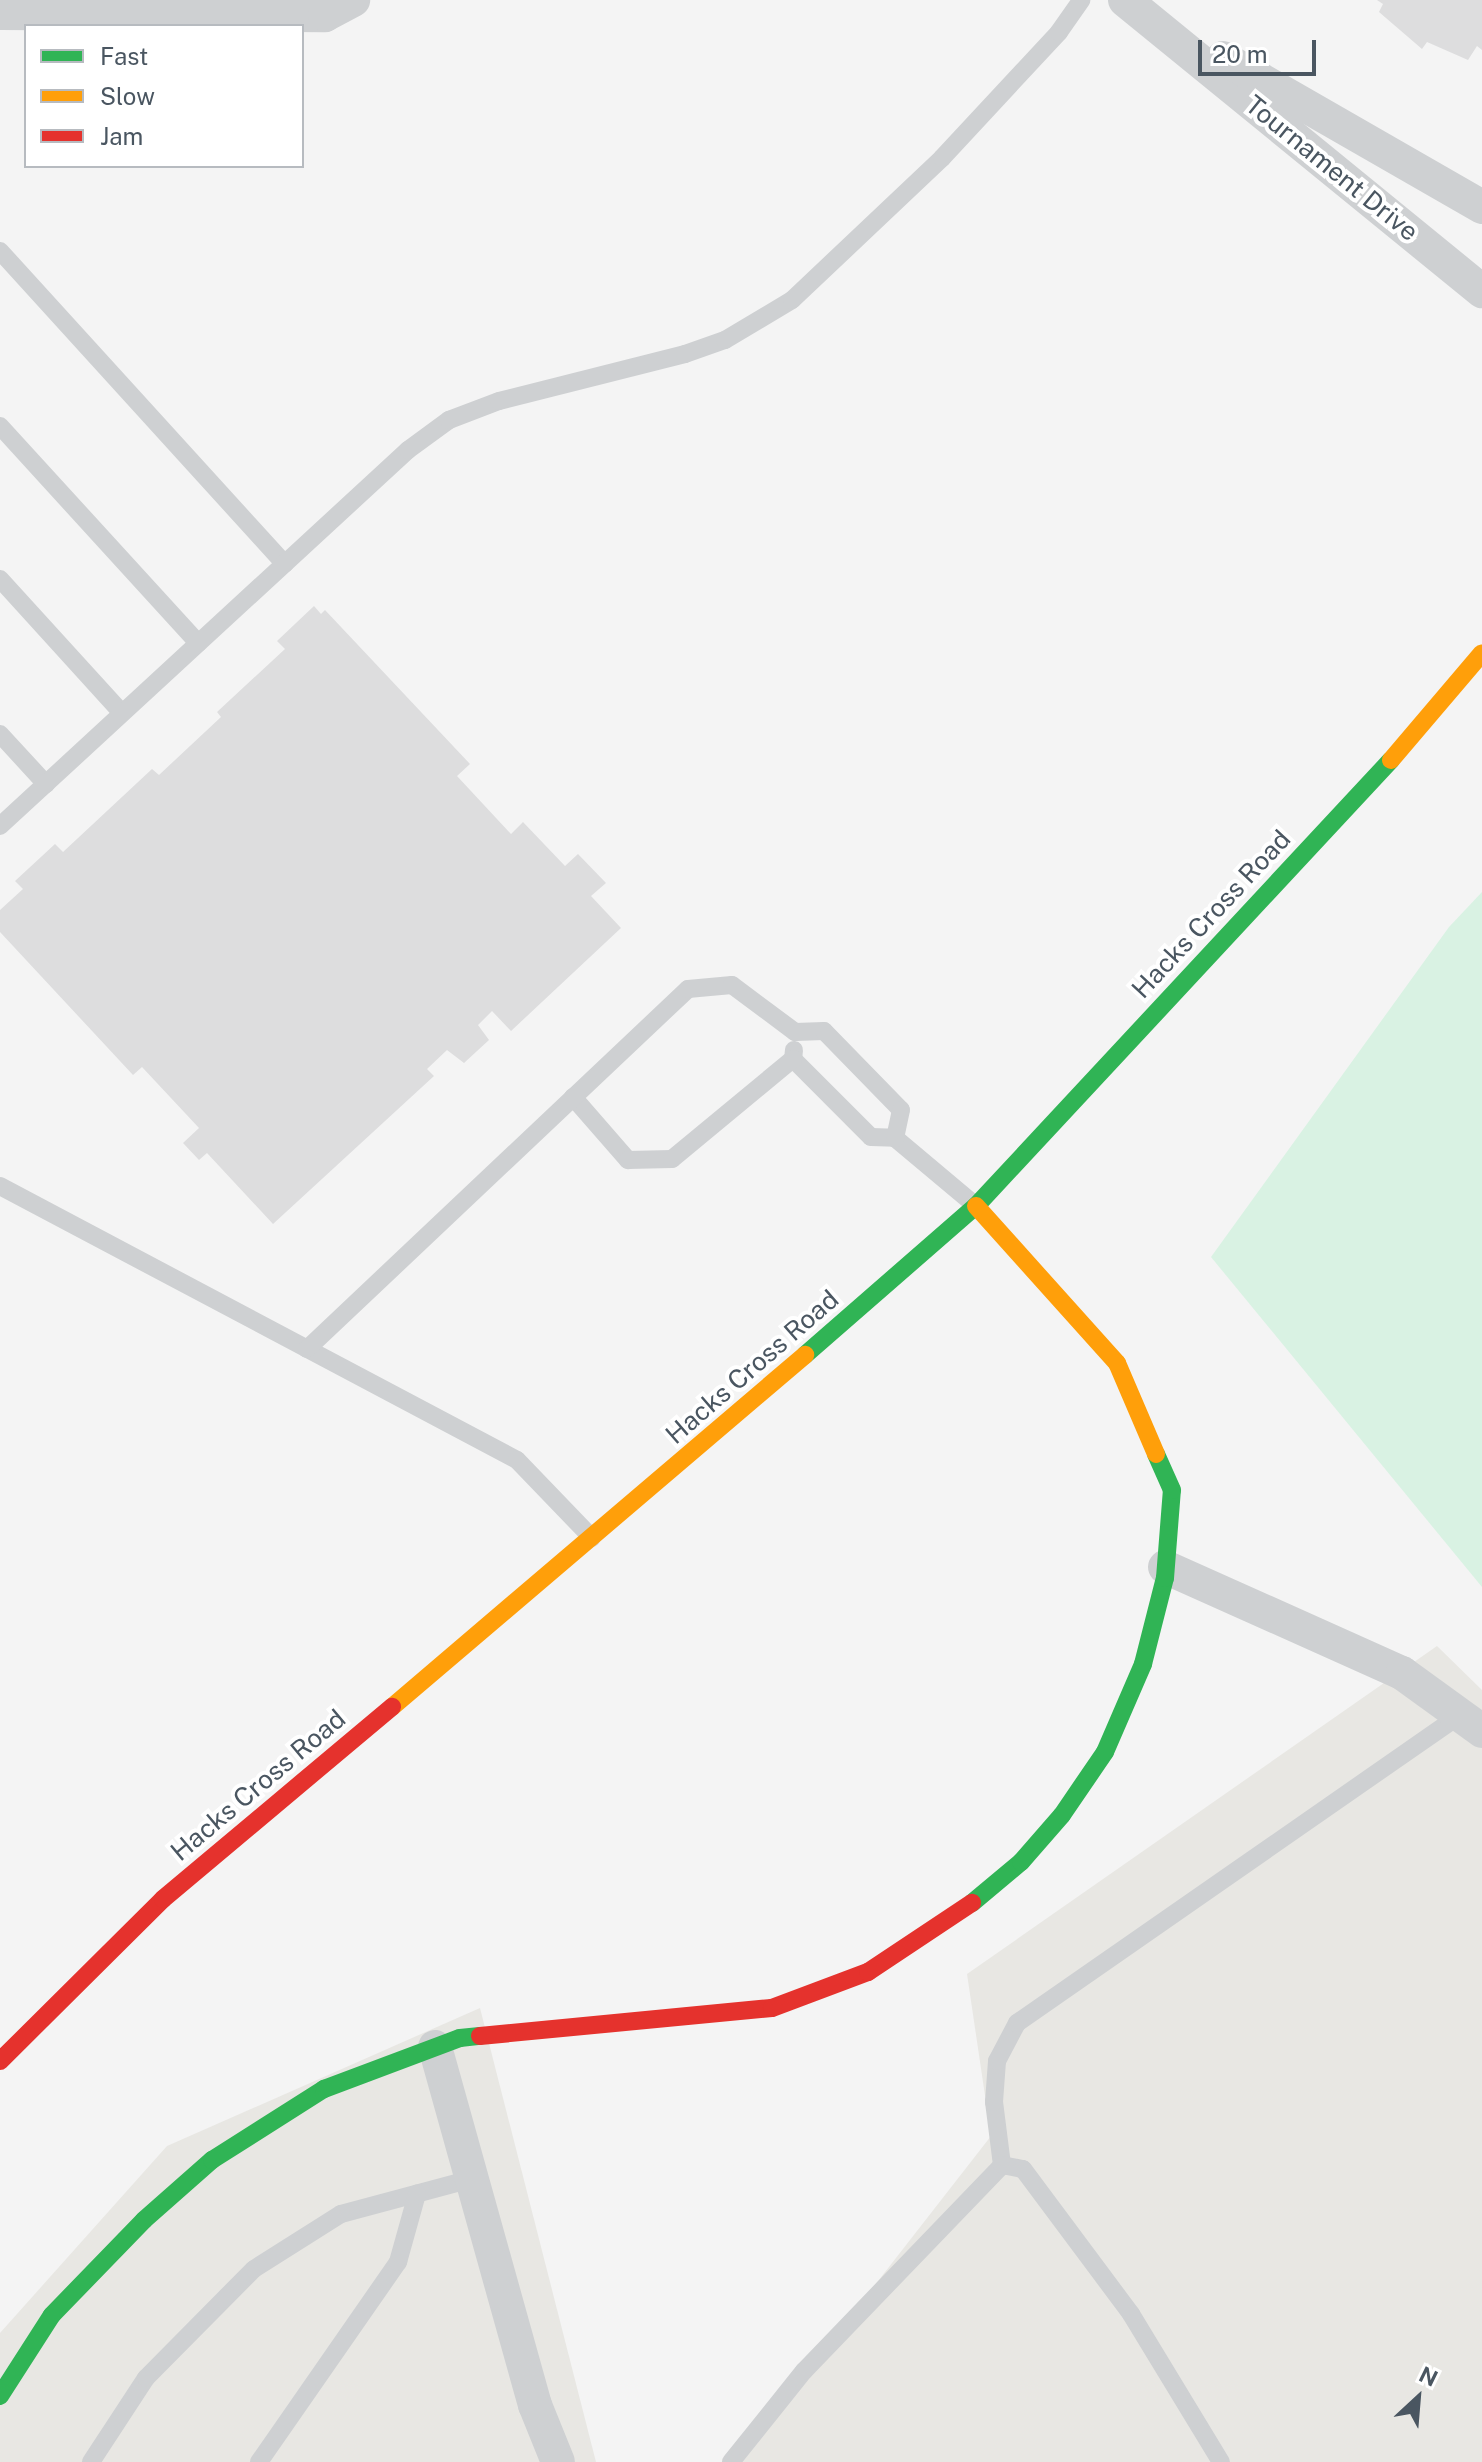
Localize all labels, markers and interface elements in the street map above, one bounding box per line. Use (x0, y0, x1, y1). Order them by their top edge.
legend (24, 24, 304, 168)
scale bar (1202, 24, 1320, 74)
text: 20 m (1212, 40, 1268, 68)
text: Fast (100, 42, 148, 70)
text: Slow (100, 82, 155, 110)
street label: Tournament Drive (1239, 89, 1425, 247)
text: Jam (100, 122, 143, 150)
street label: Hacks Cross Road (1125, 823, 1297, 1005)
street label: Hacks Cross Road (659, 1284, 845, 1450)
street label: Hacks Cross Road (164, 1703, 352, 1867)
north arrow (1378, 2358, 1458, 2438)
text: N (1415, 2361, 1442, 2392)

